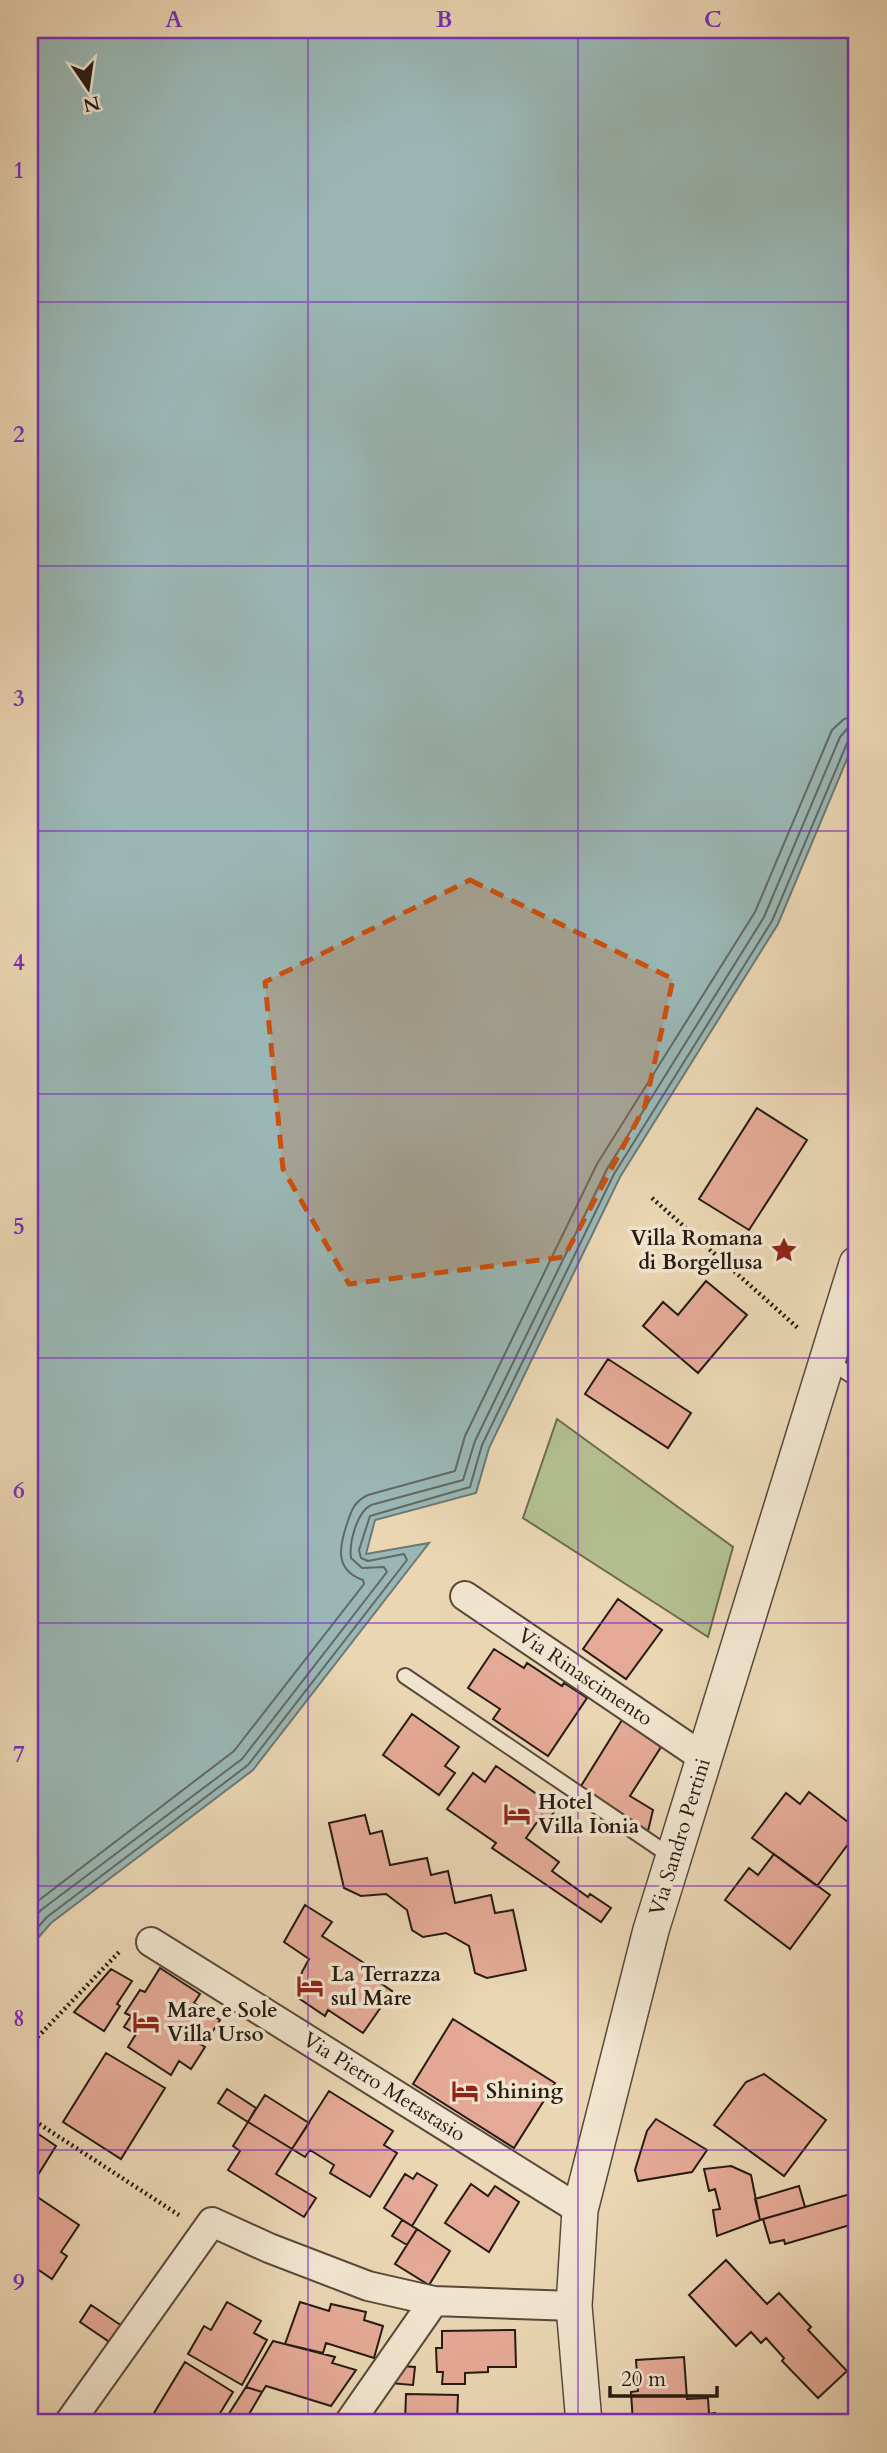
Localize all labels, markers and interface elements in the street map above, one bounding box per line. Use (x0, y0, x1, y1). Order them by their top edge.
text: A (165, 4, 183, 35)
text: B (436, 4, 452, 35)
text: C (704, 4, 722, 35)
north arrow (52, 52, 122, 122)
text: N (80, 89, 103, 118)
text: 1 (13, 155, 25, 186)
text: 2 (13, 419, 25, 450)
text: 3 (13, 683, 25, 714)
text: 4 (13, 947, 25, 978)
text: 5 (13, 1211, 25, 1242)
place label: Villa Romana di Borgellusa (630, 1224, 764, 1277)
place icon: Villa Romana di Borgellusa (769, 1235, 799, 1265)
text: 6 (13, 1475, 25, 1506)
street label: Via Rinascimento (512, 1621, 658, 1733)
text: 7 (13, 1739, 25, 1770)
street label: Via Sandro Pertini (642, 1755, 718, 1919)
place label: Hotel Villa Ionia (538, 1788, 640, 1841)
hotel icon: Hotel Villa Ionia (502, 1799, 532, 1829)
place label: La Terrazza sul Mare (331, 1960, 441, 2013)
hotel icon: La Terrazza sul Mare (295, 1971, 325, 2001)
place label: Mare e Sole Villa Urso (167, 1996, 278, 2049)
text: 8 (13, 2003, 25, 2034)
hotel icon: Mare e Sole Villa Urso (131, 2007, 161, 2037)
street label: Via Pietro Metastasio (297, 2025, 471, 2149)
hotel icon: Shining (450, 2076, 480, 2106)
place label: Shining (486, 2077, 564, 2106)
text: 9 (13, 2267, 25, 2298)
scale bar (610, 2355, 717, 2399)
text: 20 m (621, 2365, 666, 2394)

